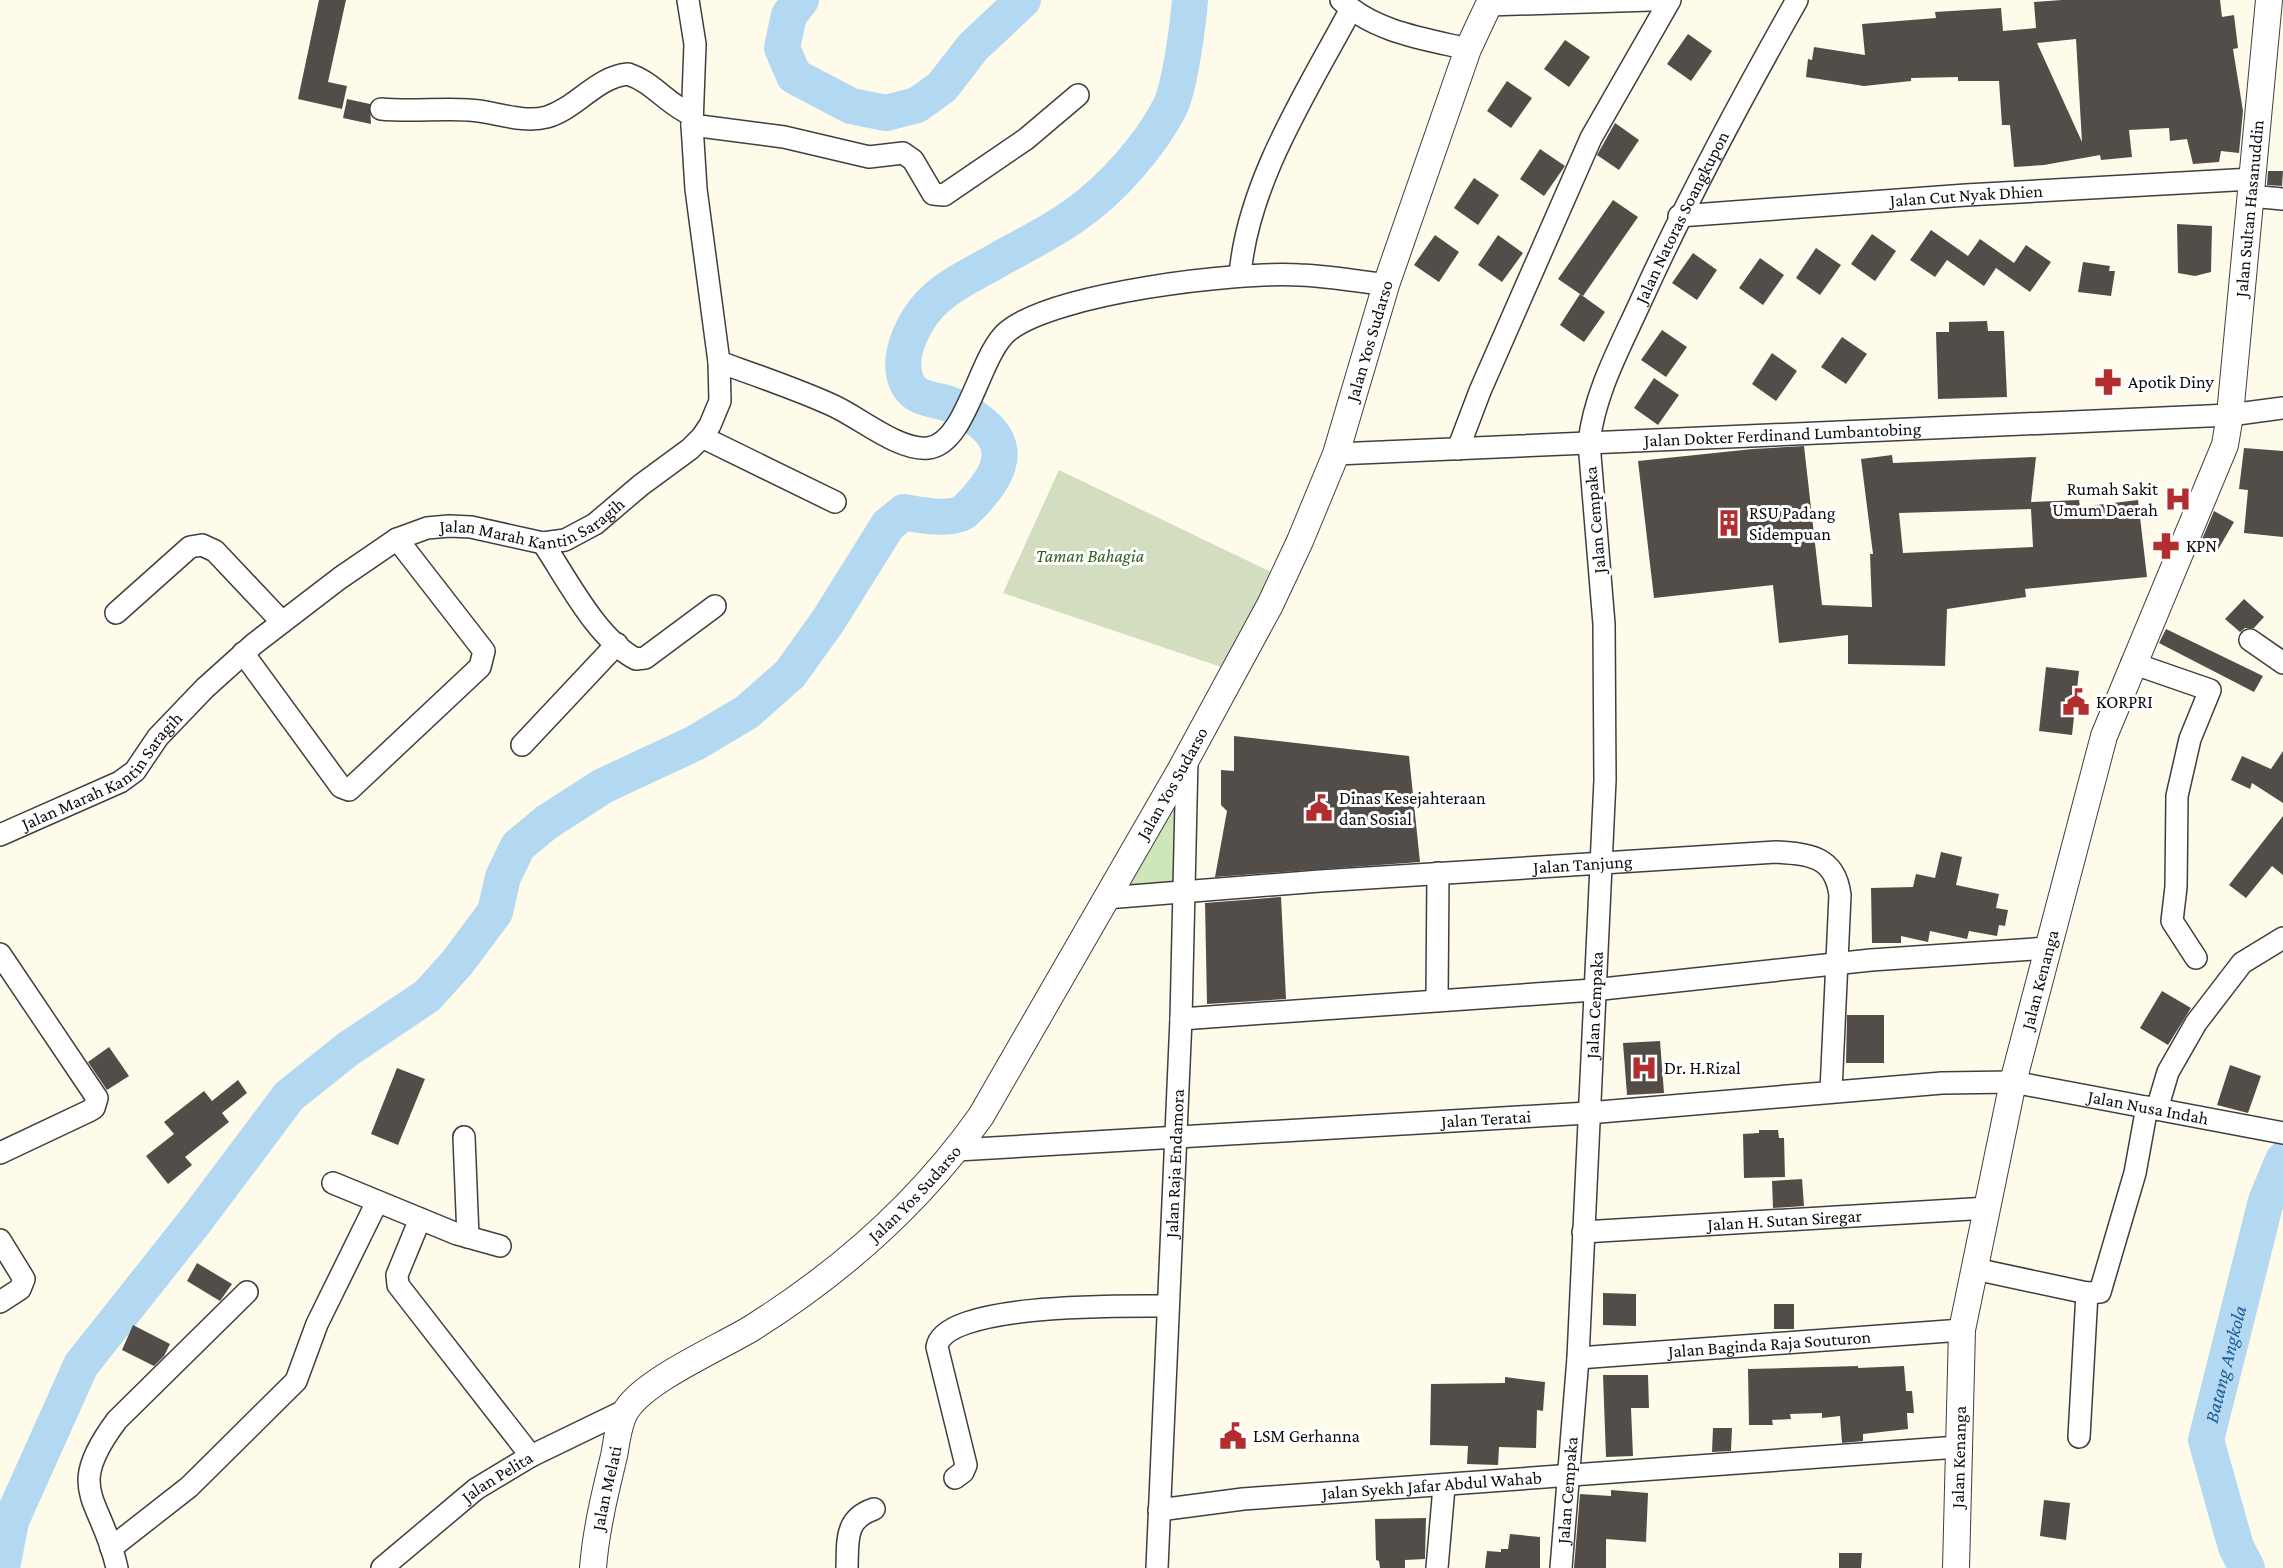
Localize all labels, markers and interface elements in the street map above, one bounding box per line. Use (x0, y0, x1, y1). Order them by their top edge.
street label: Jalan Sultan Hasanuddin (2231, 119, 2268, 300)
street label: Jalan Natoras Soangkupon (1630, 128, 1733, 309)
street label: Jalan Cut Nyak Dhien (1887, 181, 2044, 211)
street label: Jalan Yos Sudarso (1341, 278, 1397, 406)
pharmacy icon: Apotik Diny (2093, 367, 2123, 397)
place label: Apotik Diny (2128, 372, 2215, 392)
street label: Jalan Dokter Ferdinand Lumbantobing (1642, 418, 1922, 451)
street label: Jalan Cempaka (1580, 466, 1610, 576)
place label: Rumah Sakit Umum Daerah (2052, 479, 2159, 520)
hospital icon: Rumah Sakit Umum Daerah (2163, 484, 2193, 514)
street label: Jalan Marah Kantin Saragih (437, 493, 629, 554)
place label: RSU Padang Sidempuan (1749, 503, 1836, 544)
building icon: RSU Padang Sidempuan (1714, 508, 1744, 538)
pharmacy icon: KPN (2151, 531, 2181, 561)
place label: KPN (2186, 536, 2217, 556)
park label: Taman Bahagia (1036, 546, 1145, 566)
public building icon: KORPRI (2061, 687, 2091, 717)
place label: KORPRI (2096, 692, 2153, 712)
street label: Jalan Marah Kantin Saragih (17, 708, 187, 835)
street label: Jalan Yos Sudarso (1132, 724, 1212, 845)
place label: Dinas Kesejahteraan dan Sosial (1339, 788, 1486, 829)
public building icon: Dinas Kesejahteraan dan Sosial (1304, 793, 1334, 823)
street label: Jalan Tanjung (1531, 851, 1633, 878)
street label: Jalan Kenanga (2017, 928, 2063, 1034)
street label: Jalan Cempaka (1582, 951, 1607, 1061)
hospital icon: Dr. H.Rizal (1629, 1053, 1659, 1083)
place label: Dr. H.Rizal (1664, 1058, 1741, 1078)
street label: Jalan Nusa Indah (2084, 1086, 2211, 1129)
street label: Jalan Raja Endamora (1161, 1088, 1188, 1240)
street label: Jalan Teratai (1439, 1106, 1532, 1132)
street label: Jalan Yos Sudarso (863, 1141, 965, 1247)
street label: Jalan H. Sutan Siregar (1705, 1205, 1863, 1235)
water label: Batang Angkola (2200, 1303, 2250, 1425)
street label: Jalan Baginda Raja Souturon (1665, 1327, 1872, 1362)
street label: Jalan Kenanga (1947, 1406, 1970, 1511)
public building icon: LSM Gerhanna (1218, 1421, 1248, 1451)
place label: LSM Gerhanna (1253, 1426, 1360, 1446)
street label: Jalan Cempaka (1553, 1436, 1582, 1547)
street label: Jalan Melati (588, 1444, 626, 1534)
street label: Jalan Pelita (456, 1447, 536, 1508)
street label: Jalan Syekh Jafar Abdul Wahab (1319, 1467, 1543, 1503)

